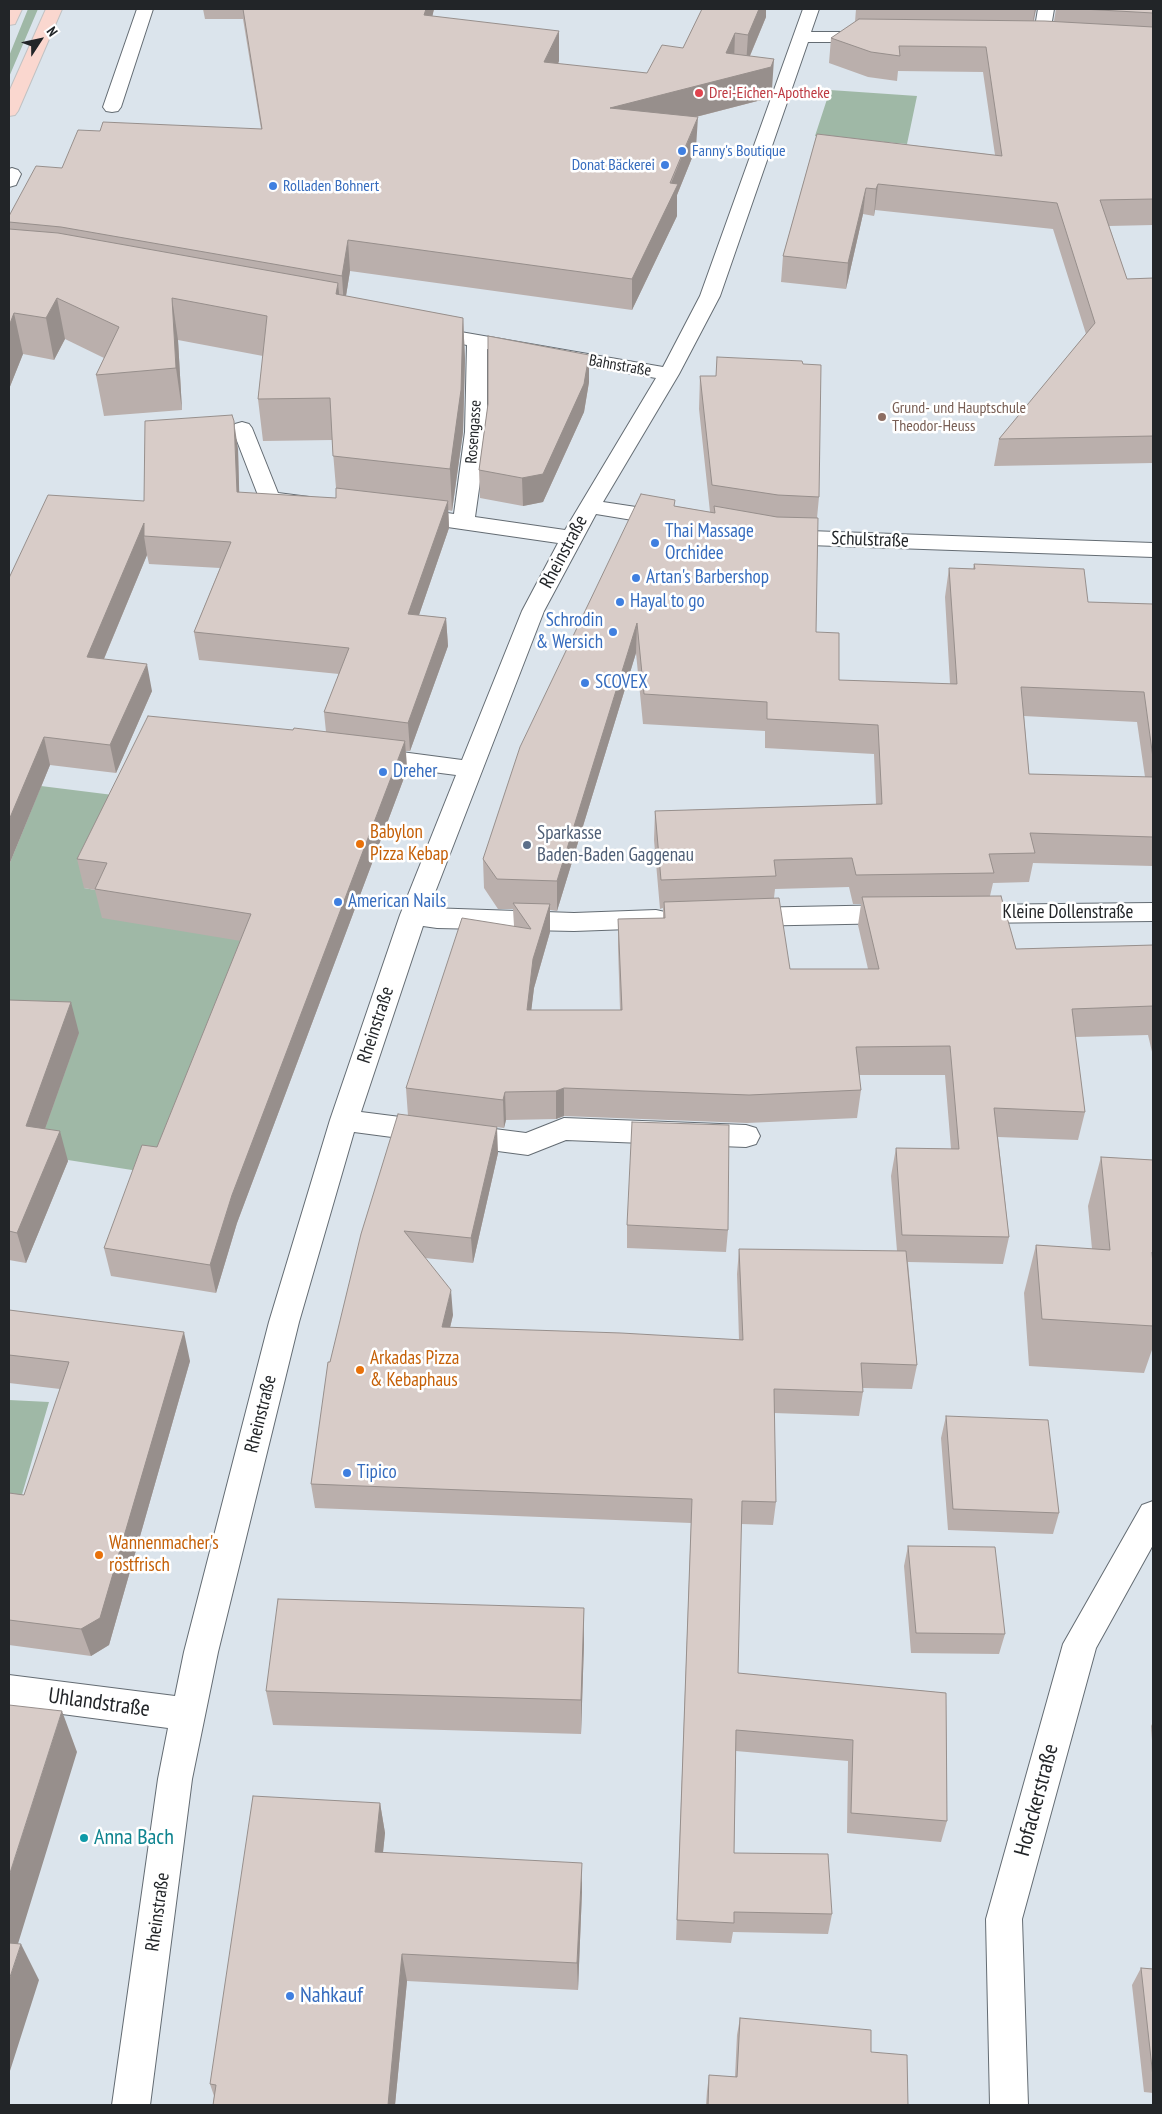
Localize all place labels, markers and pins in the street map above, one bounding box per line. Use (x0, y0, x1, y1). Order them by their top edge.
place label: Drei-Eichen-Apotheke (709, 83, 830, 103)
marker: Drei-Eichen-Apotheke (693, 87, 705, 99)
place label: Fanny's Boutique (692, 141, 786, 161)
marker: Fanny's Boutique (676, 145, 688, 157)
place label: Donat Bäckerei (572, 155, 655, 175)
marker: Donat Bäckerei (659, 159, 671, 171)
place label: Rolladen Bohnert (283, 176, 379, 196)
marker: Rolladen Bohnert (267, 180, 279, 192)
place label: Grund- und Hauptschule Theodor-Heuss (892, 398, 1026, 436)
marker: Grund- und Hauptschule Theodor-Heuss (876, 411, 888, 423)
place label: Thai Massage Orchidee (665, 521, 754, 565)
marker: Thai Massage Orchidee (649, 537, 661, 549)
place label: Artan's Barbershop (646, 567, 769, 589)
marker: Artan's Barbershop (630, 572, 642, 584)
place label: Hayal to go (630, 591, 705, 613)
marker: Hayal to go (614, 596, 626, 608)
place label: Schrodin & Wersich (536, 610, 603, 654)
marker: Schrodin & Wersich (607, 626, 619, 638)
place label: SCOVEX (595, 672, 648, 694)
marker: SCOVEX (579, 677, 591, 689)
place label: Dreher (393, 761, 437, 783)
marker: Dreher (377, 766, 389, 778)
place label: Babylon Pizza Kebap (370, 822, 449, 866)
place label: Sparkasse Baden-Baden Gaggenau (537, 823, 694, 867)
marker: Babylon Pizza Kebap (354, 838, 366, 850)
marker: Sparkasse Baden-Baden Gaggenau (521, 839, 533, 851)
place label: American Nails (348, 891, 446, 913)
marker: American Nails (332, 896, 344, 908)
place label: Arkadas Pizza & Kebaphaus (370, 1348, 459, 1392)
marker: Arkadas Pizza & Kebaphaus (354, 1364, 366, 1376)
place label: Tipico (357, 1462, 397, 1484)
marker: Tipico (341, 1467, 353, 1479)
place label: Wannenmacher's röstfrisch (109, 1533, 219, 1577)
marker: Wannenmacher's röstfrisch (93, 1549, 105, 1561)
place label: Anna Bach (94, 1825, 174, 1851)
marker: Anna Bach (78, 1832, 90, 1844)
place label: Nahkauf (300, 1983, 363, 2009)
marker: Nahkauf (284, 1990, 296, 2002)

